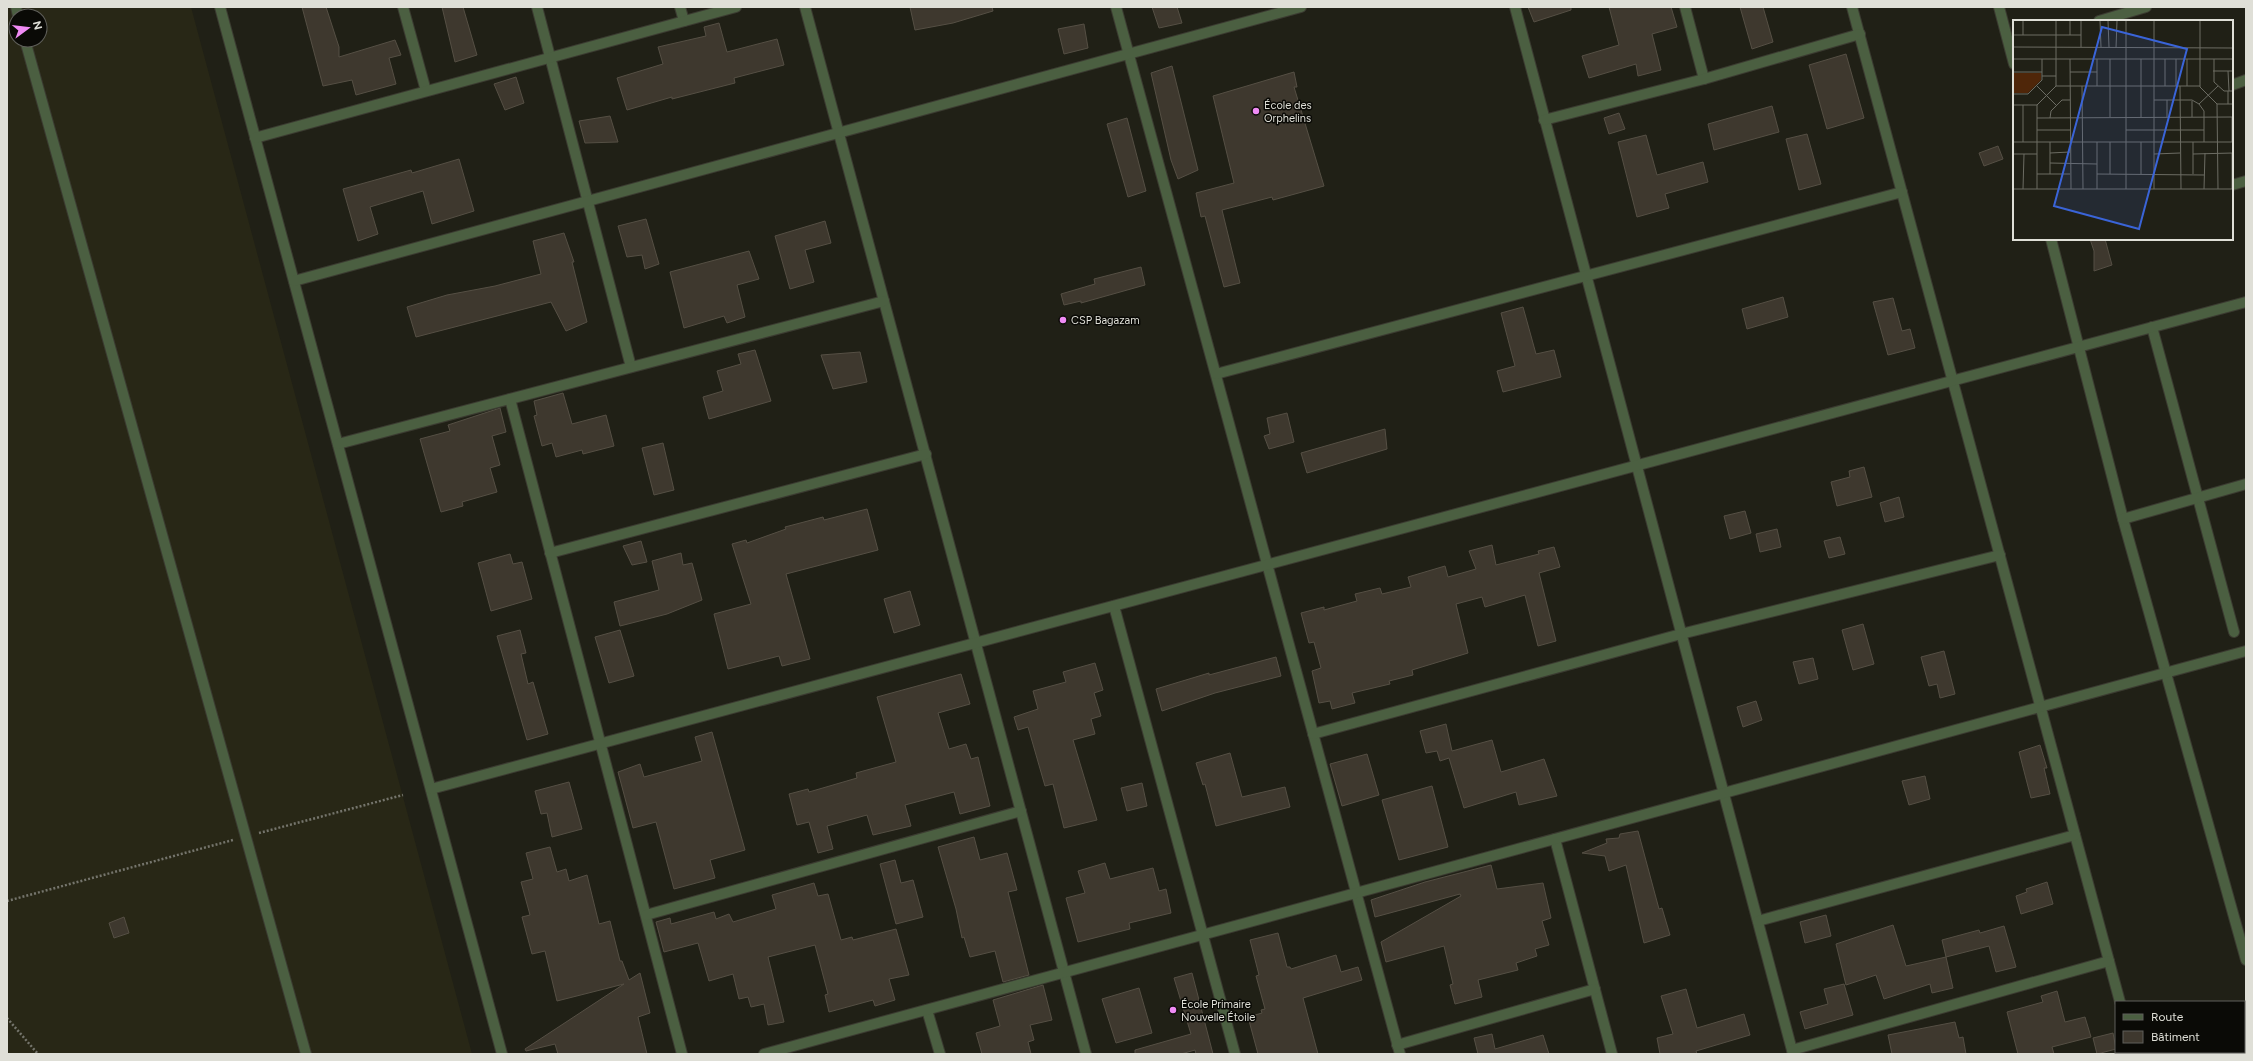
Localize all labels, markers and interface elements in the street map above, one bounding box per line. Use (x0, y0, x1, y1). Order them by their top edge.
north arrow (8, 8, 48, 48)
text: N (30, 20, 45, 31)
inset map (2013, 20, 2233, 240)
place label: École des Orphelins (1264, 99, 1312, 125)
marker: École des Orphelins (1251, 106, 1261, 116)
place label: CSP Bagazam (1071, 314, 1140, 327)
marker: CSP Bagazam (1058, 315, 1068, 325)
place label: École Primaire Nouvelle Étoile (1181, 998, 1255, 1024)
legend (2115, 1001, 2245, 1053)
marker: École Primaire Nouvelle Étoile (1168, 1005, 1178, 1015)
text: Route (2151, 1010, 2184, 1024)
text: Bâtiment (2151, 1030, 2200, 1044)

